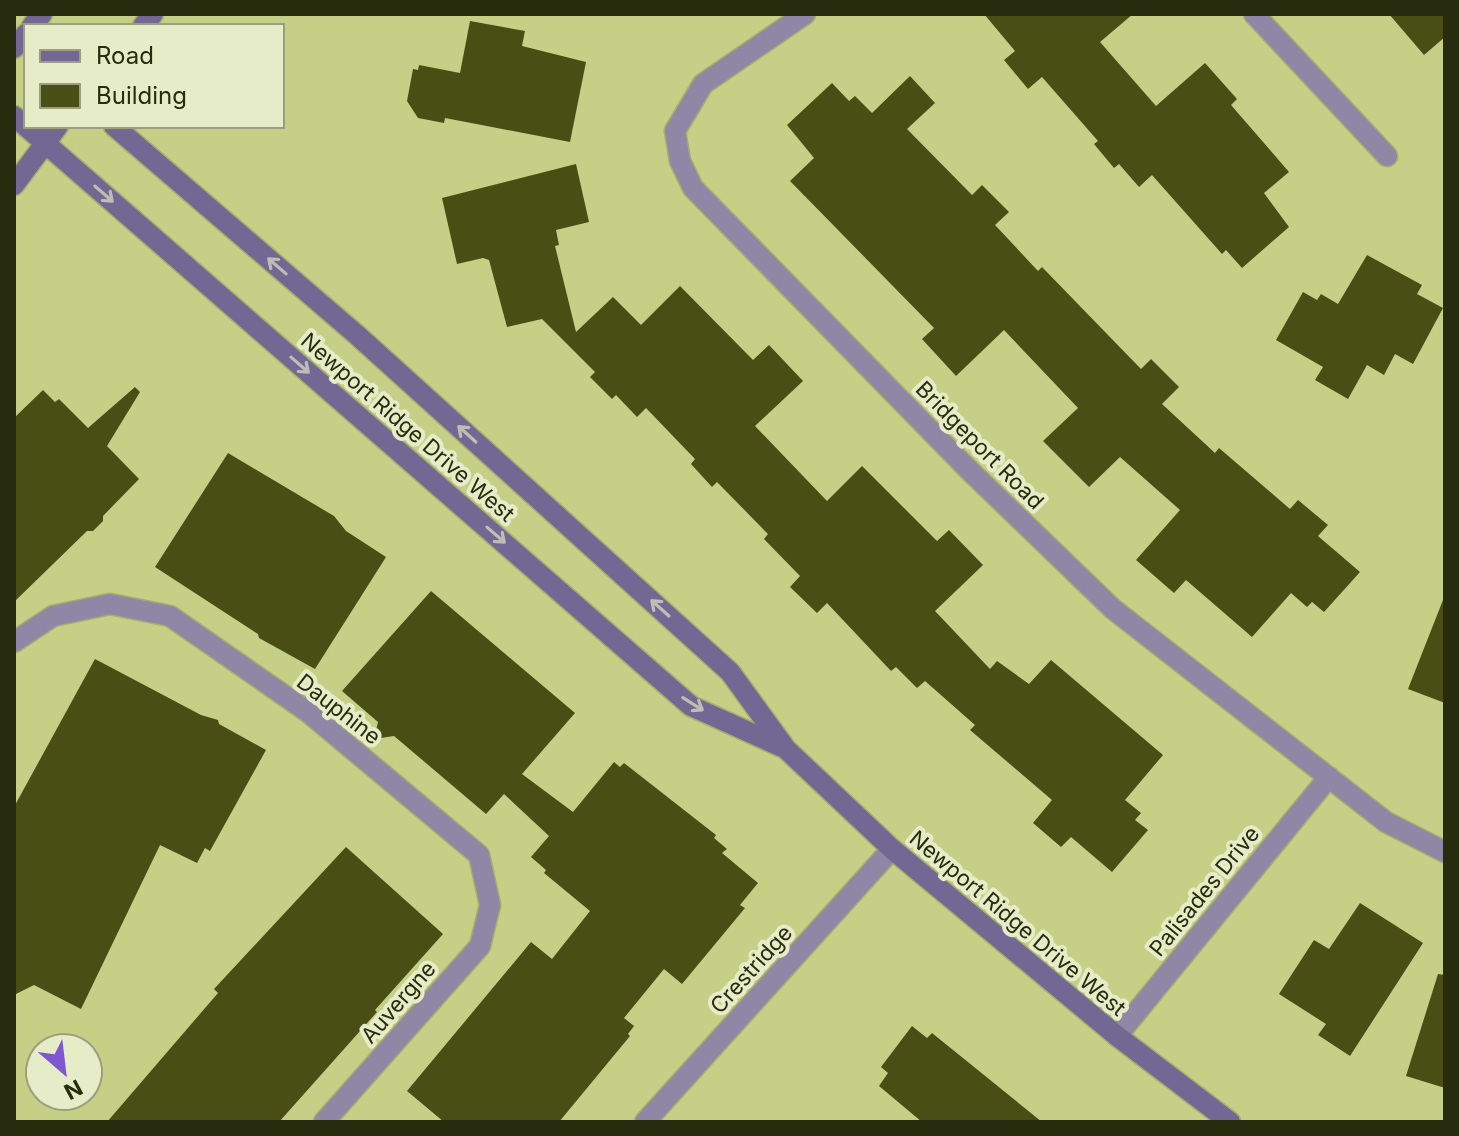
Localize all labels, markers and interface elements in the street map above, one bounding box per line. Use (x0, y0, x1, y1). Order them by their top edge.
legend (24, 24, 284, 128)
text: Road (96, 41, 154, 70)
text: Building (96, 81, 187, 110)
one-way arrow (93, 185, 113, 203)
one-way arrow (267, 257, 287, 275)
street label: Newport Ridge Drive West (296, 327, 520, 527)
one-way arrow (289, 355, 309, 373)
street label: Bridgeport Road (911, 376, 1049, 514)
one-way arrow (457, 426, 477, 444)
one-way arrow (485, 526, 505, 544)
one-way arrow (650, 600, 670, 618)
street label: Dauphine (292, 668, 386, 750)
one-way arrow (681, 697, 704, 713)
street label: Palisades Drive (1144, 821, 1264, 961)
street label: Newport Ridge Drive West (905, 825, 1131, 1021)
street label: Crestridge (705, 920, 797, 1018)
street label: Auvergne (355, 956, 441, 1048)
north arrow (24, 1032, 104, 1112)
text: N (60, 1074, 87, 1105)

